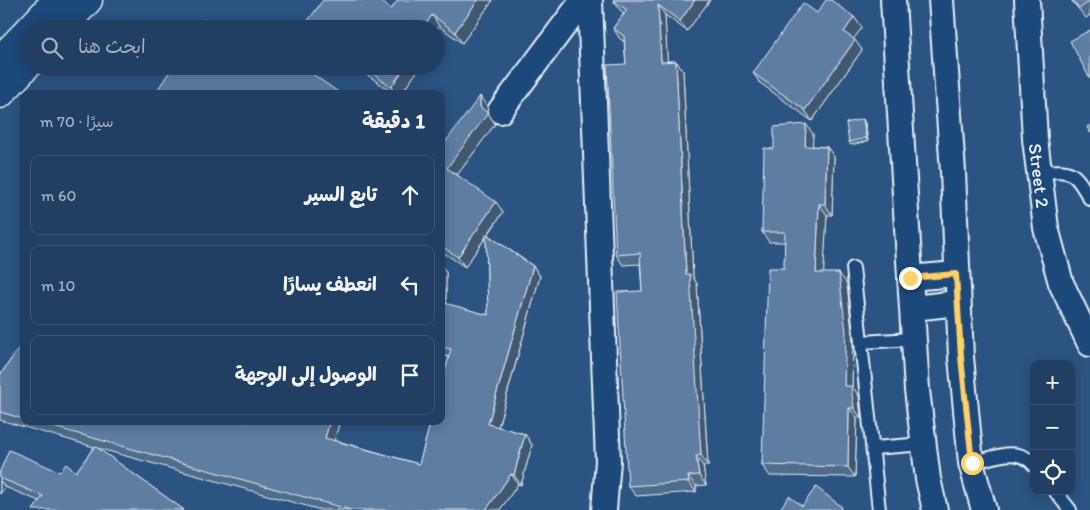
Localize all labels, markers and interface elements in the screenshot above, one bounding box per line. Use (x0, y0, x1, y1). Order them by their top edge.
search box (20, 20, 445, 75)
icon: search (38, 34, 66, 62)
text: ابحث هنا (78, 35, 146, 58)
text: 1 دقيقة (362, 108, 425, 133)
text: سيرًا · 70 m (40, 112, 114, 131)
street label: Street 2 (1024, 142, 1054, 209)
icon: ahead (396, 181, 424, 209)
text: تابع السير (305, 183, 377, 206)
text: 60 m (41, 186, 76, 205)
route end (899, 267, 922, 290)
icon: left (396, 271, 424, 299)
text: انعطف يسارًا (283, 273, 377, 296)
text: 10 m (41, 276, 75, 295)
map controls (1030, 360, 1075, 495)
button: + (1030, 360, 1075, 405)
icon: arrive (396, 361, 424, 389)
text: الوصول إلى الوجهة (235, 363, 377, 386)
button: − (1030, 405, 1075, 450)
button: locate (1030, 450, 1075, 495)
route start (961, 452, 984, 475)

